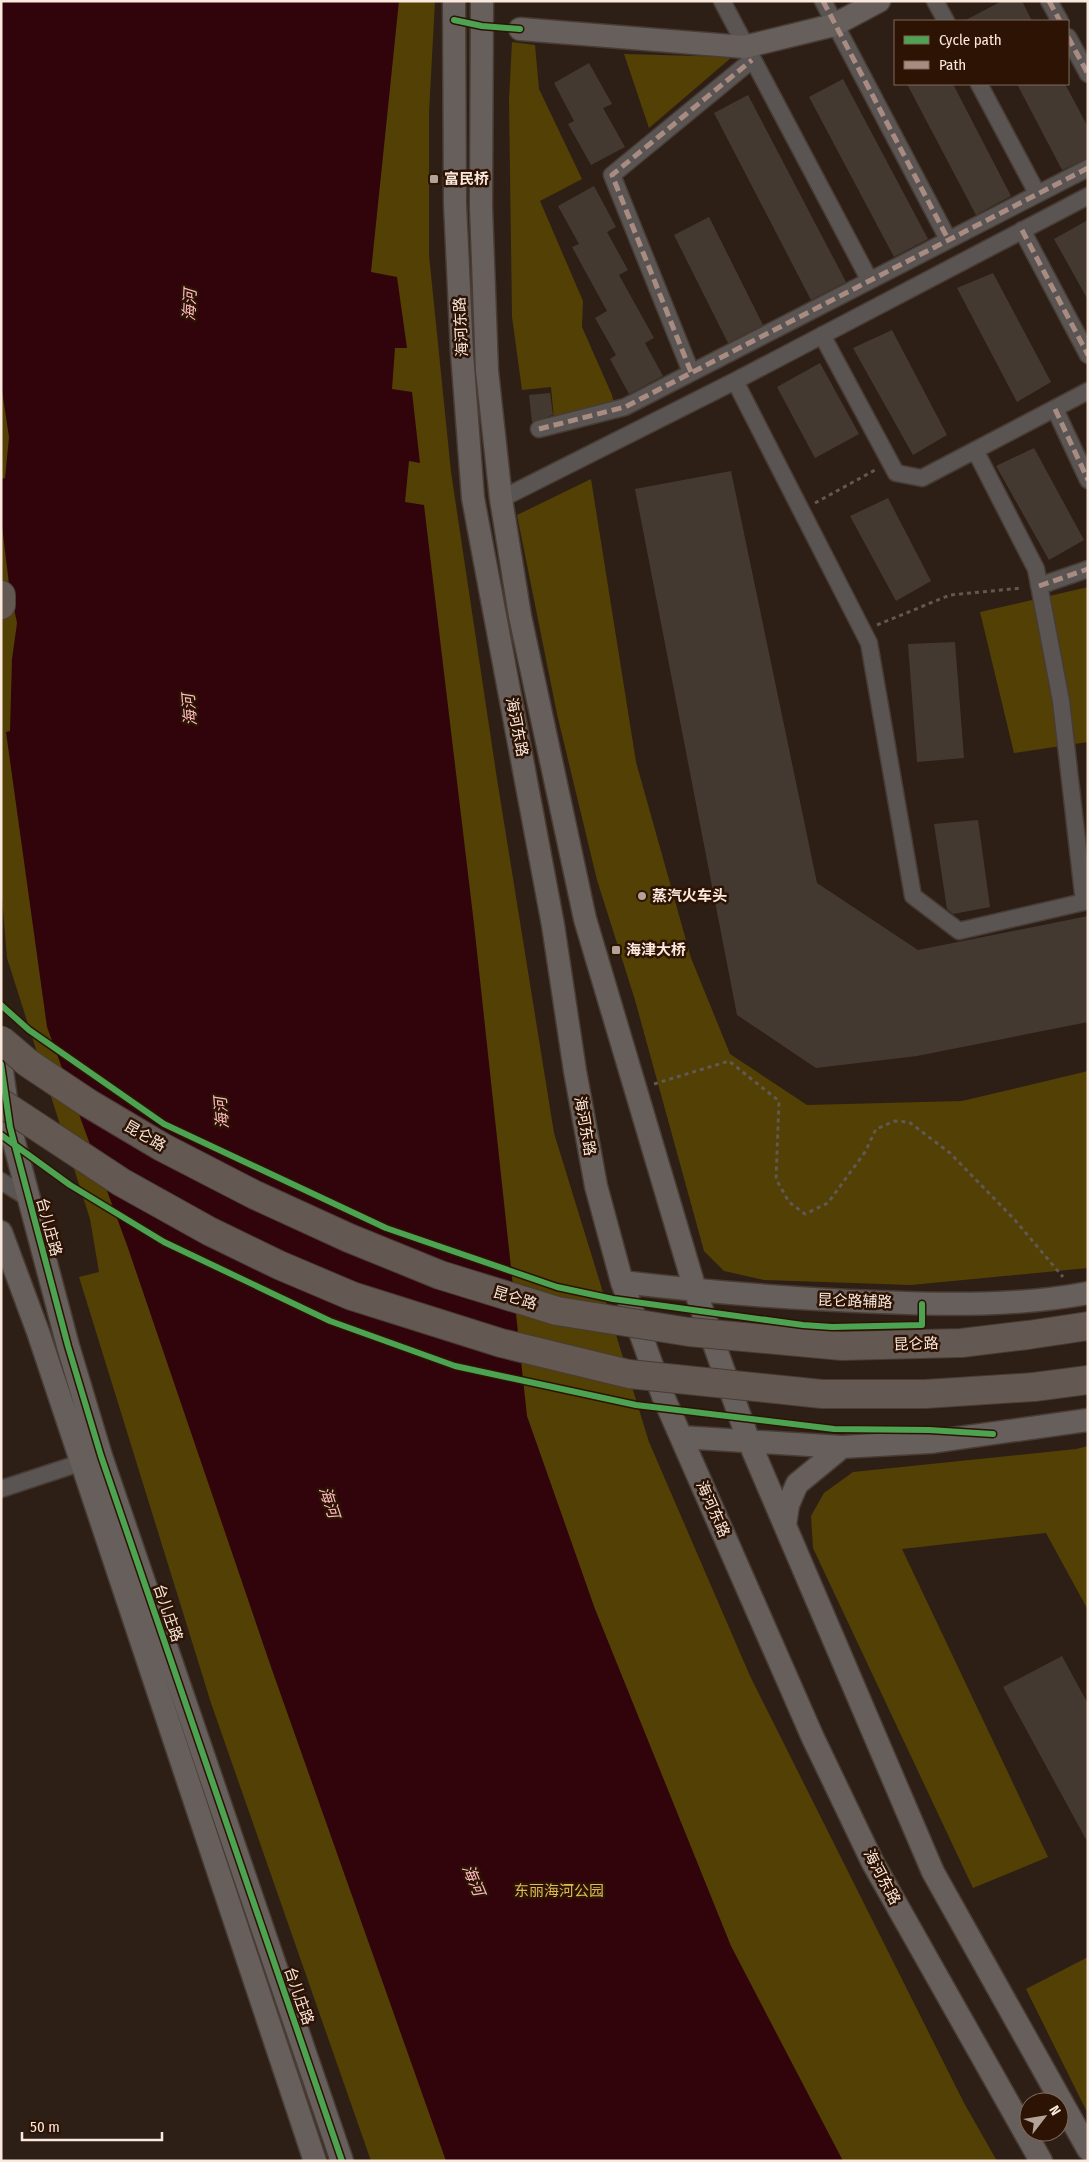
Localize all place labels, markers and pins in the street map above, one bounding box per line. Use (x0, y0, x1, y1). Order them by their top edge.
place label: 富民桥 (444, 170, 489, 188)
marker: 富民桥 (428, 173, 440, 185)
place label: 蒸汽火车头 (652, 887, 727, 905)
marker: 蒸汽火车头 (636, 890, 648, 902)
place label: 海津大桥 (626, 941, 686, 959)
marker: 海津大桥 (610, 944, 622, 956)

